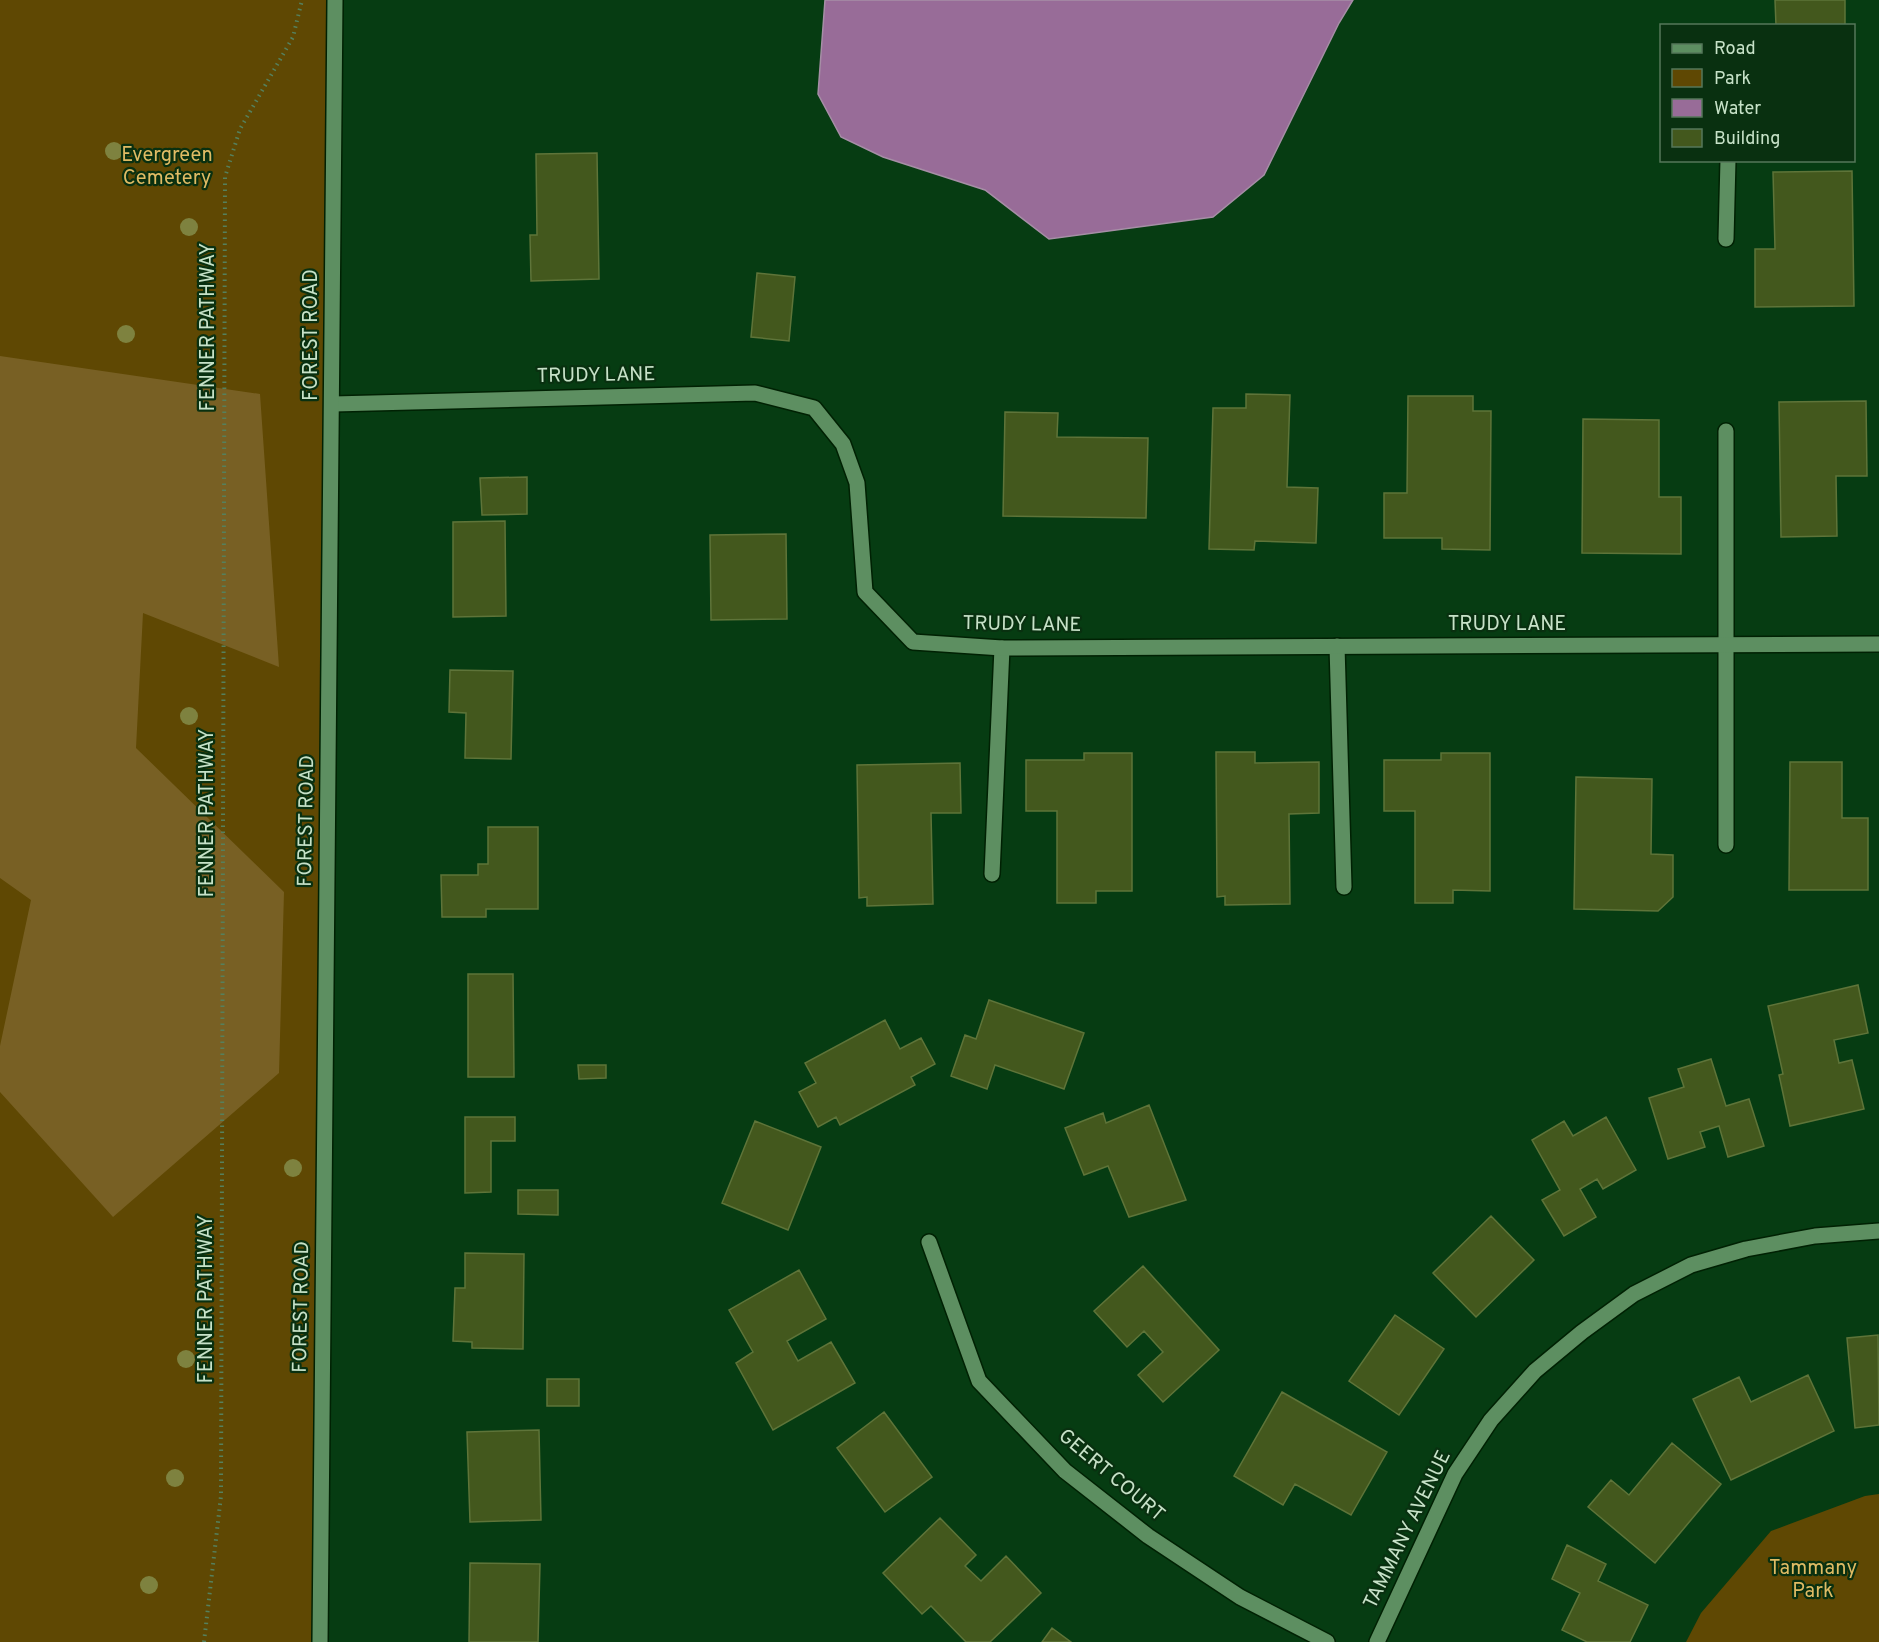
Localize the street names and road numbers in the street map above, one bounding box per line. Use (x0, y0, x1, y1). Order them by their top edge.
street label: FENNER PATHWAY (196, 242, 222, 411)
street label: FOREST ROAD (299, 269, 325, 401)
street label: TRUDY LANE (536, 362, 656, 390)
street label: TRUDY LANE (962, 611, 1082, 639)
street label: TRUDY LANE (1448, 612, 1566, 638)
street label: FENNER PATHWAY (195, 728, 221, 897)
street label: FOREST ROAD (293, 755, 321, 887)
street label: FENNER PATHWAY (194, 1214, 220, 1383)
street label: FOREST ROAD (288, 1241, 316, 1373)
street label: GEERT COURT (1052, 1424, 1170, 1528)
street label: TAMMANY AVENUE (1358, 1446, 1458, 1614)

